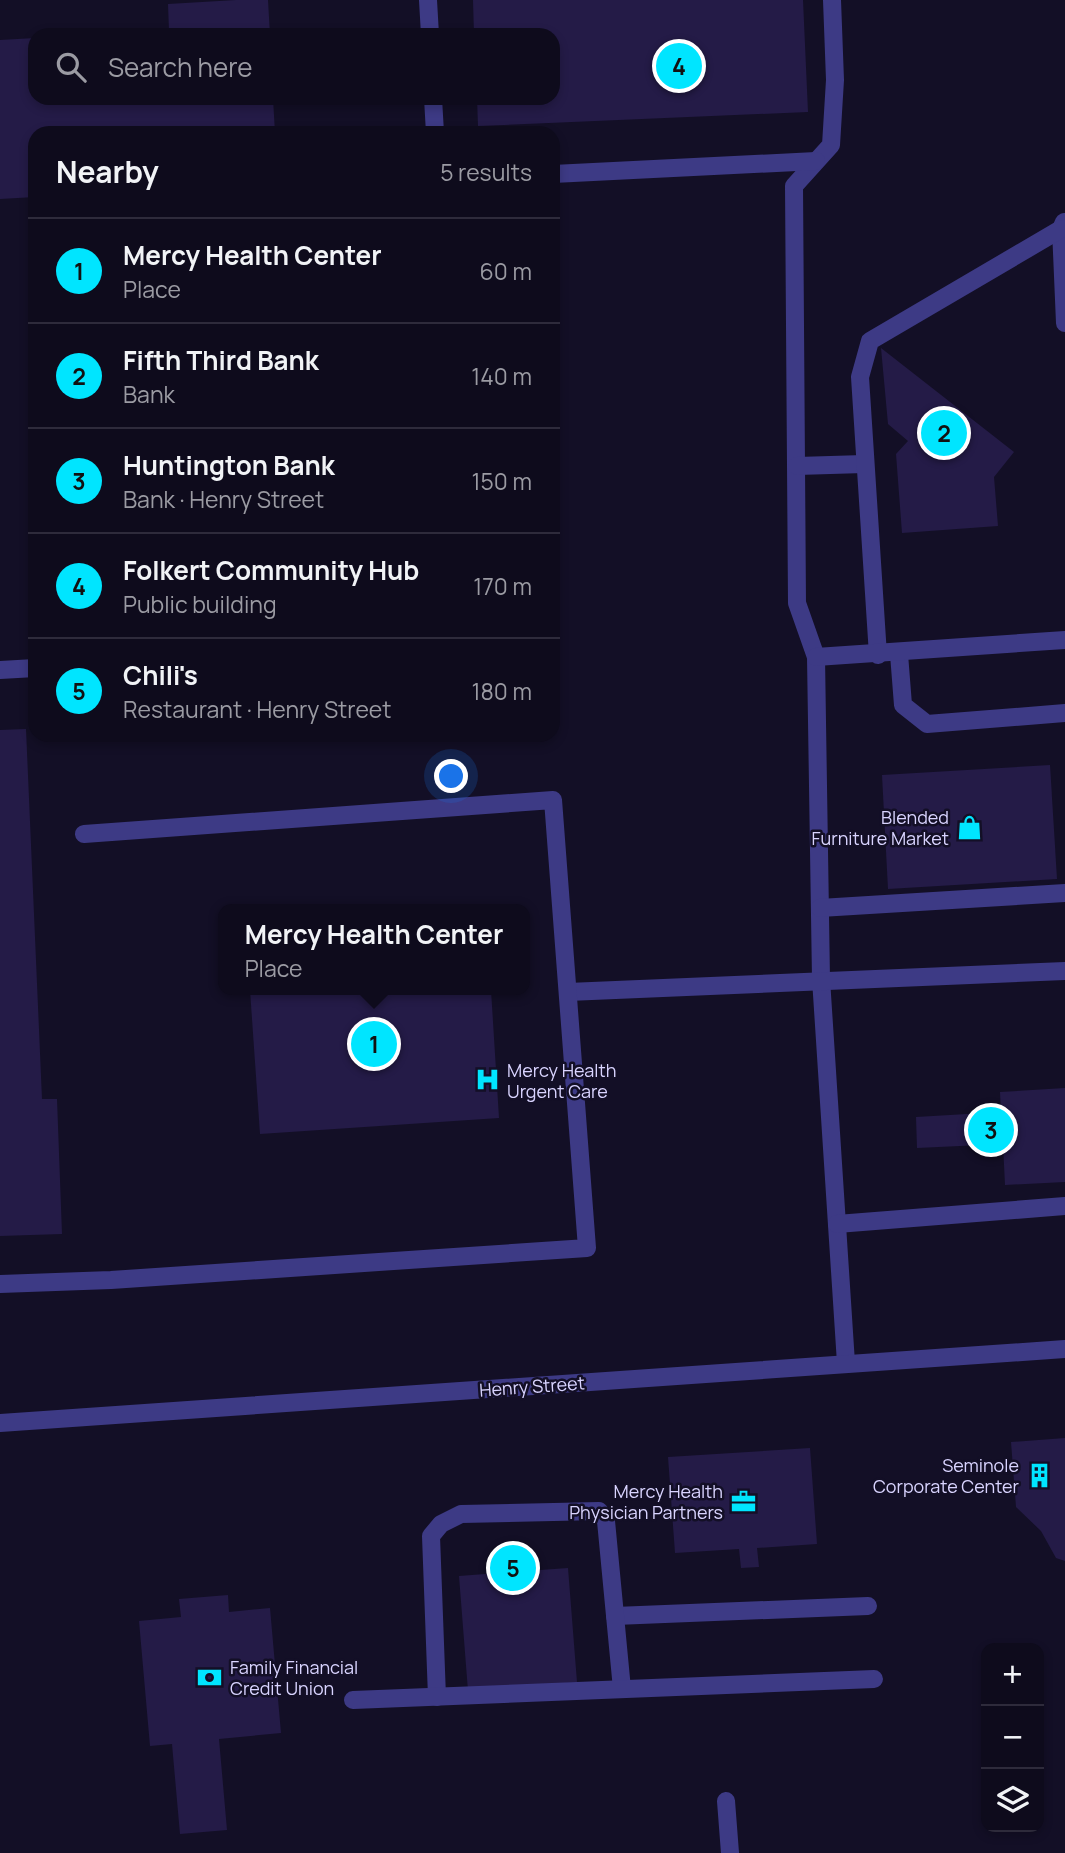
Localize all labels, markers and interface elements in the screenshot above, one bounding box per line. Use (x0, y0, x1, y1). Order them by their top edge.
search box (28, 28, 560, 105)
pin: 4 (656, 40, 702, 92)
icon: search (52, 48, 90, 86)
text: Search here (108, 49, 253, 85)
text: Nearby (56, 151, 159, 192)
text: 5 results (440, 156, 532, 188)
text: Mercy Health Center (123, 237, 382, 273)
text: 1 (74, 255, 84, 287)
text: 60 m (480, 255, 532, 287)
text: Place (123, 273, 181, 305)
text: Fifth Third Bank (123, 342, 319, 378)
text: 2 (72, 360, 86, 392)
text: 140 m (471, 360, 532, 392)
text: Bank (123, 378, 175, 410)
pin: 2 (921, 407, 967, 459)
text: Huntington Bank (123, 447, 335, 483)
text: 3 (72, 465, 86, 497)
text: 150 m (472, 465, 532, 497)
text: Bank · Henry Street (123, 483, 324, 515)
text: Folkert Community Hub (123, 552, 419, 588)
text: 4 (72, 570, 86, 602)
text: 170 m (473, 570, 532, 602)
text: Public building (123, 588, 277, 620)
text: Chili's (123, 657, 198, 693)
text: 5 (72, 675, 86, 707)
text: 180 m (472, 675, 532, 707)
text: Restaurant · Henry Street (123, 693, 391, 725)
your location (434, 759, 468, 793)
place label: Blended Furniture Market (811, 805, 949, 850)
shop icon: Blended Furniture Market (955, 813, 983, 841)
popup (218, 904, 530, 995)
text: Mercy Health Center (245, 916, 503, 952)
text: Place (245, 952, 303, 984)
pin: 1 (351, 1018, 397, 1070)
place label: Mercy Health Urgent Care (507, 1058, 616, 1103)
hospital icon: Mercy Health Urgent Care (473, 1066, 501, 1094)
pin: 3 (968, 1104, 1014, 1156)
street label: Henry Street (478, 1370, 586, 1402)
place label: Seminole Corporate Center (873, 1453, 1019, 1498)
building icon: Seminole Corporate Center (1025, 1461, 1053, 1489)
place label: Mercy Health Physician Partners (569, 1479, 723, 1524)
office icon: Mercy Health Physician Partners (729, 1487, 757, 1515)
pin: 5 (490, 1542, 536, 1594)
map controls (981, 1643, 1044, 1832)
button: + (981, 1643, 1044, 1706)
place label: Family Financial Credit Union (230, 1655, 358, 1700)
bank icon: Family Financial Credit Union (196, 1663, 224, 1691)
button: − (981, 1706, 1044, 1769)
button: layers (981, 1769, 1044, 1832)

